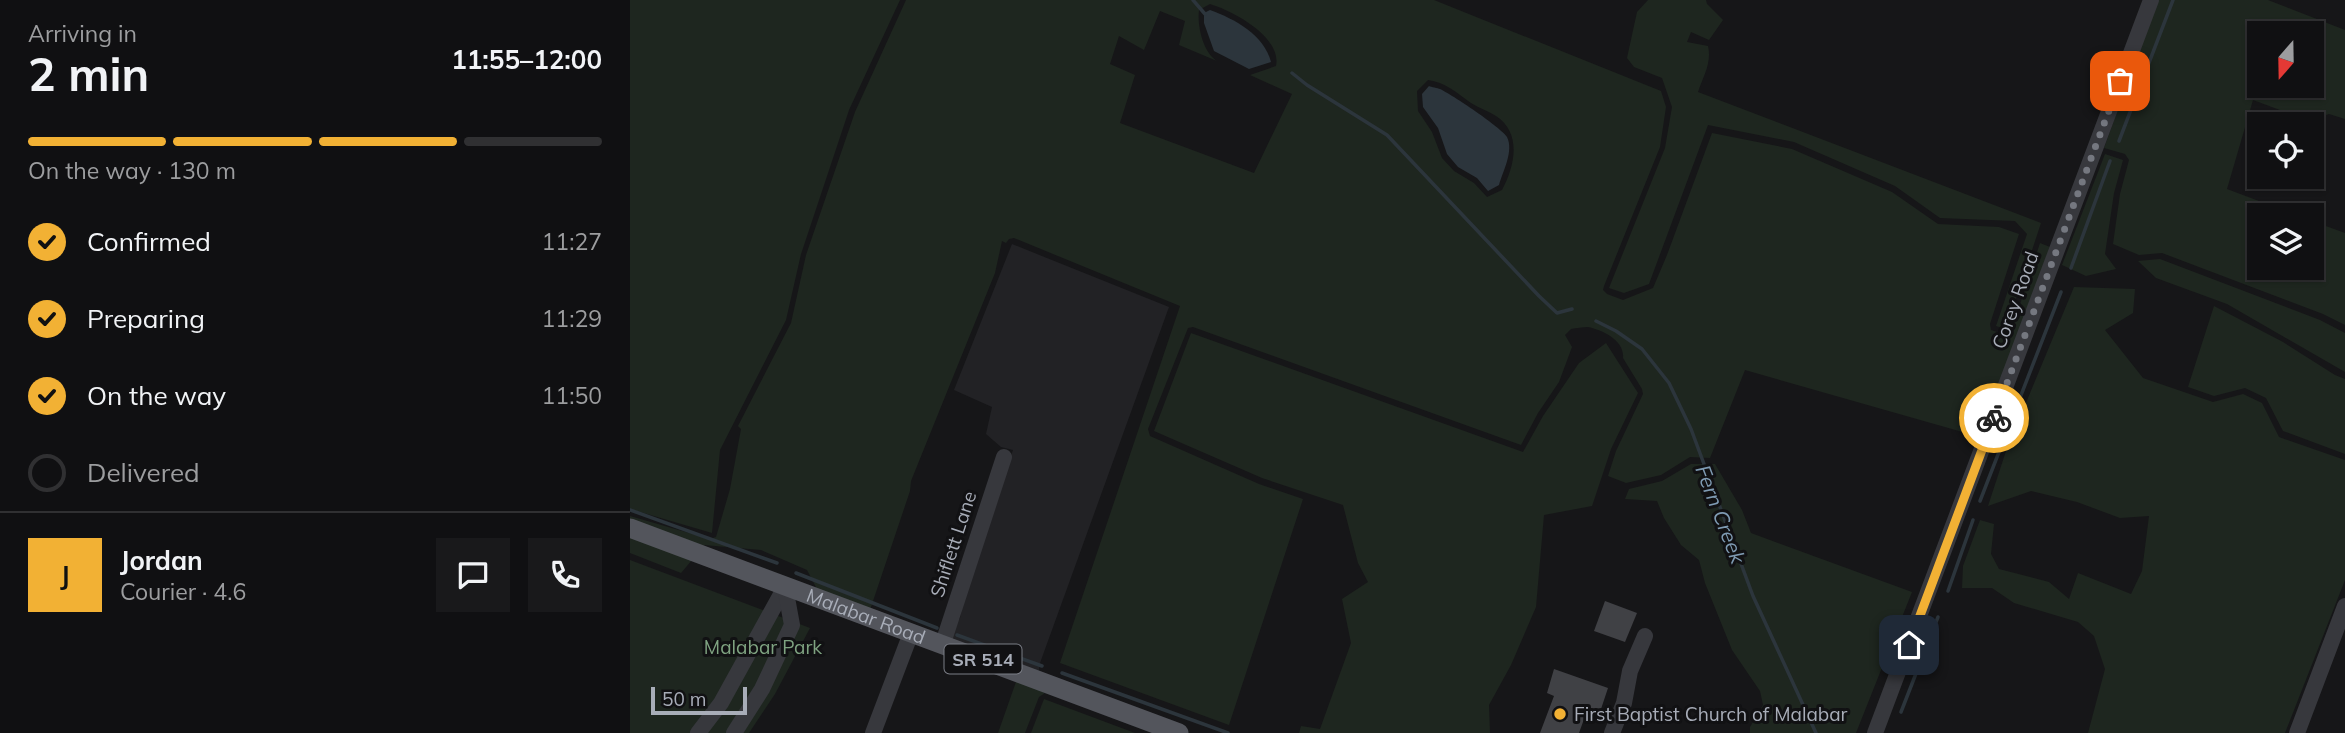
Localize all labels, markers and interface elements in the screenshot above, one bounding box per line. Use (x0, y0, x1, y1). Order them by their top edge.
text: Arriving in (28, 19, 137, 48)
north arrow (2247, 21, 2324, 98)
map controls (2247, 21, 2324, 280)
text: 11:55–12:00 (451, 43, 602, 76)
text: 2 min (28, 45, 149, 103)
pin (2090, 51, 2150, 111)
icon: bag (2101, 62, 2139, 100)
button: locate (2247, 112, 2324, 189)
text: On the way · 130 m (28, 156, 236, 185)
button: layers (2247, 203, 2324, 280)
icon: check (28, 223, 66, 261)
text: Confirmed (87, 225, 211, 258)
text: 11:27 (542, 227, 602, 256)
street label: Corey Road (1986, 248, 2044, 352)
icon: check (28, 300, 66, 338)
text: Preparing (87, 302, 205, 335)
text: 11:29 (542, 304, 602, 333)
icon: check (28, 377, 66, 415)
text: On the way (87, 379, 226, 412)
text: 11:50 (542, 381, 602, 410)
courier (1959, 383, 2029, 453)
icon: bike (1975, 399, 2013, 437)
text: Delivered (87, 456, 200, 489)
water label: Fern Creek (1690, 461, 1752, 568)
street label: Shiflett Lane (925, 488, 981, 600)
button: chat (436, 538, 510, 612)
button: phone (528, 538, 602, 612)
text: Jordan (120, 544, 203, 577)
text: J (60, 559, 70, 592)
text: Courier · 4.6 (120, 577, 246, 606)
street label: Malabar Road (803, 583, 929, 649)
pin (1879, 615, 1939, 675)
icon: home (1890, 626, 1928, 664)
park label: Malabar Park (704, 635, 822, 659)
road number: SR 514 (944, 644, 1022, 674)
scale bar (651, 684, 747, 716)
text: 50 m (662, 687, 706, 711)
place label: First Baptist Church of Malabar (1574, 702, 1848, 726)
marker: First Baptist Church of Malabar (1552, 706, 1568, 722)

